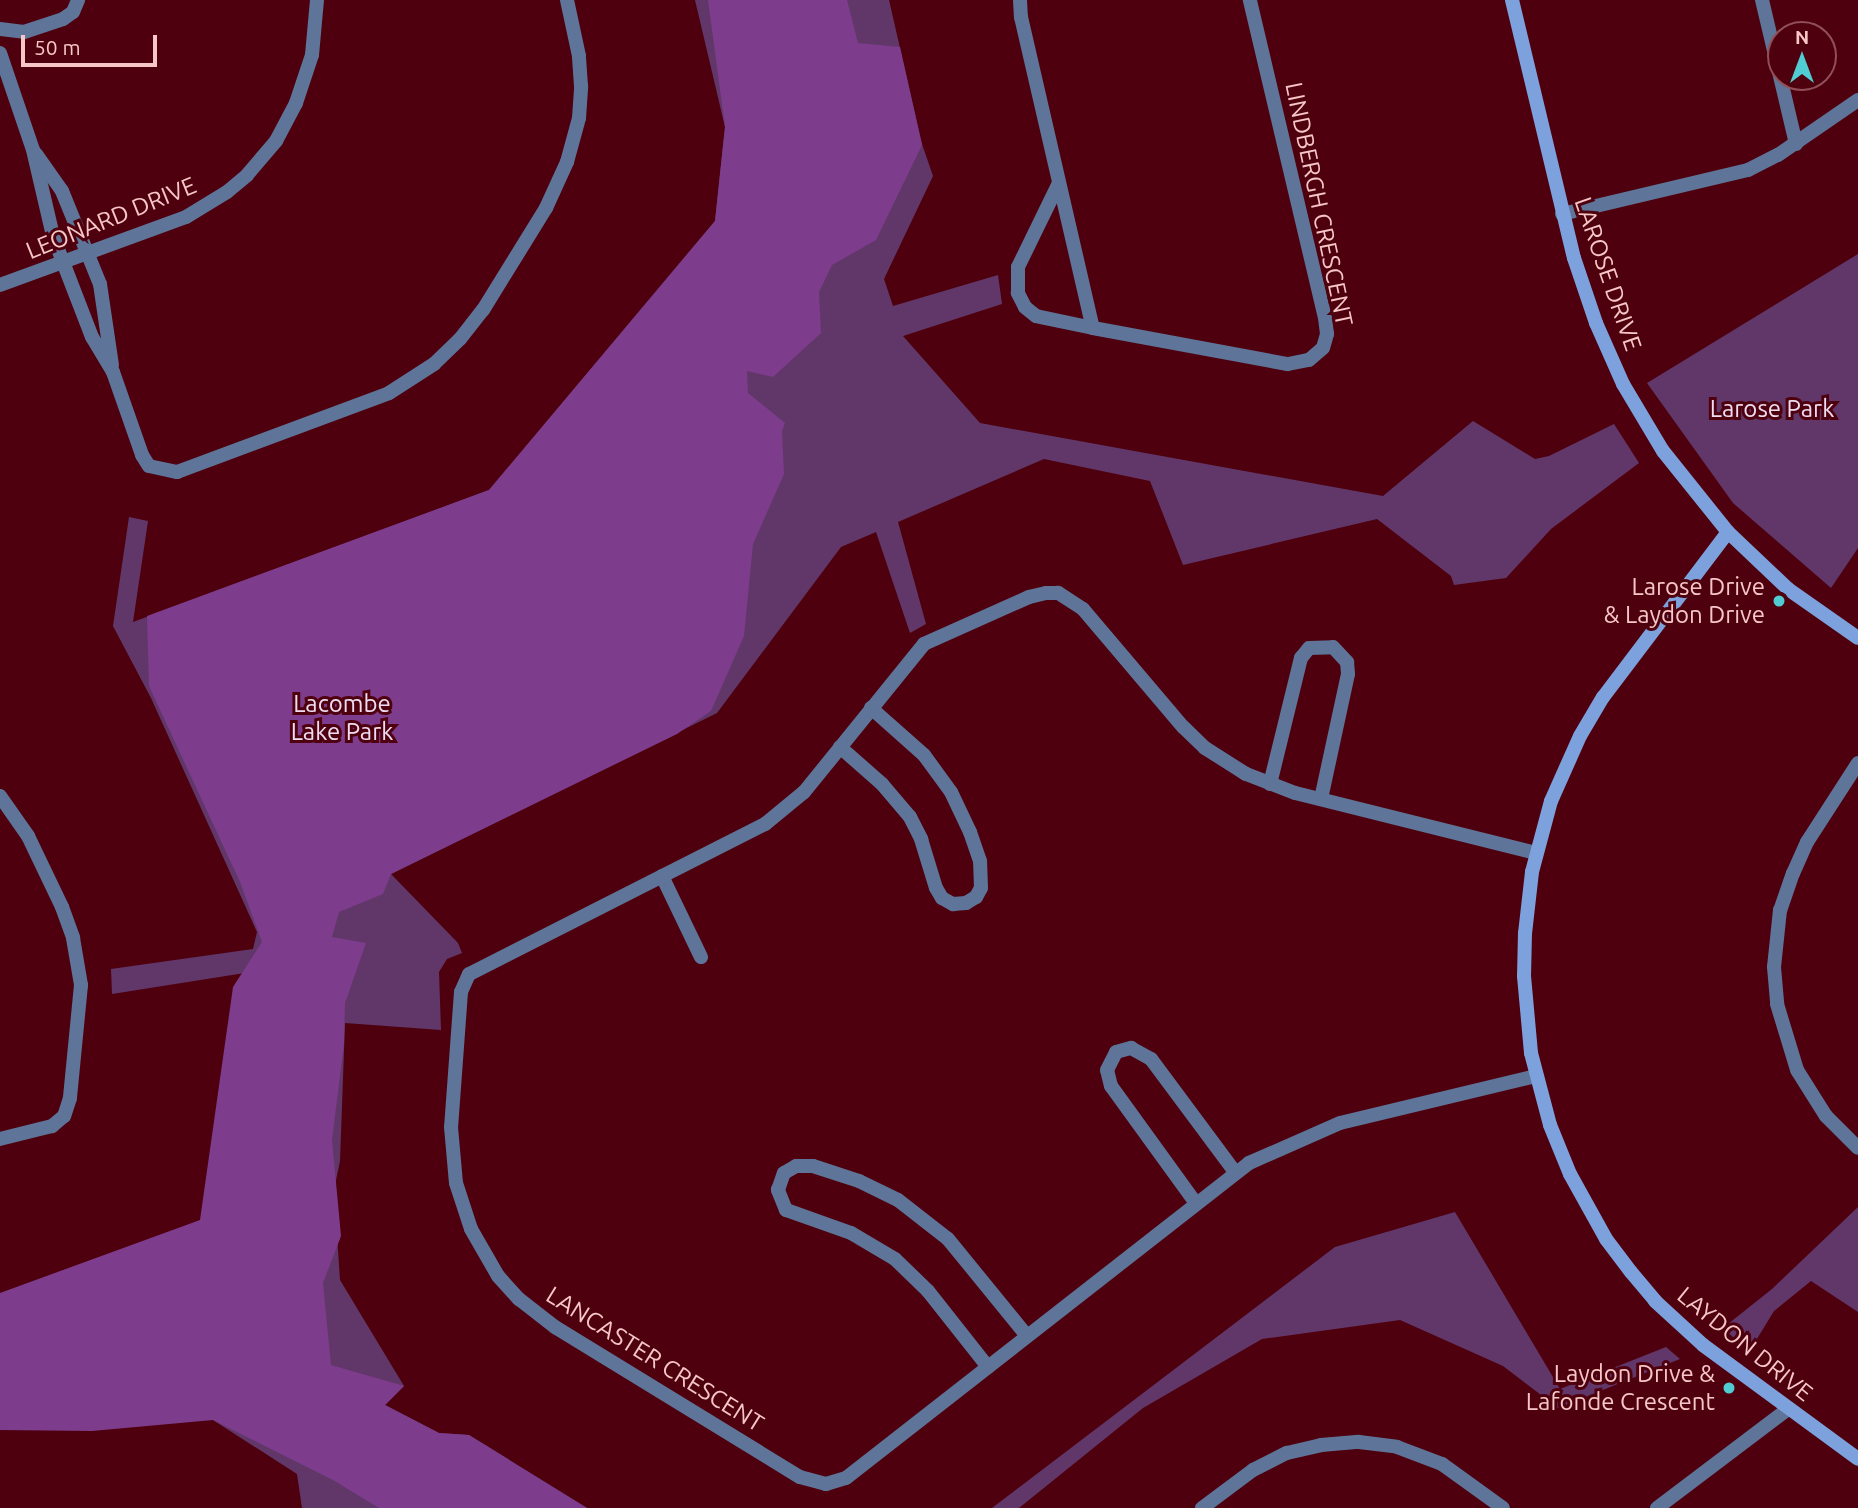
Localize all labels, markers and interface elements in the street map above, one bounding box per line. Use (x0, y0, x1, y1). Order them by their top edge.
scale bar (24, 21, 161, 65)
north arrow (1767, 21, 1837, 91)
text: N (1795, 26, 1809, 48)
text: 50 m (34, 35, 81, 59)
street label: LINDBERGH CRESCENT (1279, 79, 1359, 329)
street label: LEONARD DRIVE (22, 171, 200, 265)
street label: LAROSE DRIVE (1568, 194, 1648, 354)
park label: Larose Park (1710, 395, 1834, 423)
place label: Larose Drive & Laydon Drive (1604, 573, 1765, 629)
marker: Larose Drive & Laydon Drive (1771, 593, 1787, 609)
park label: Lacombe Lake Park (291, 690, 393, 746)
street label: LANCASTER CRESCENT (541, 1280, 769, 1438)
street label: LAYDON DRIVE (1672, 1281, 1818, 1407)
place label: Laydon Drive & Lafonde Crescent (1526, 1360, 1715, 1416)
marker: Laydon Drive & Lafonde Crescent (1721, 1380, 1737, 1396)

